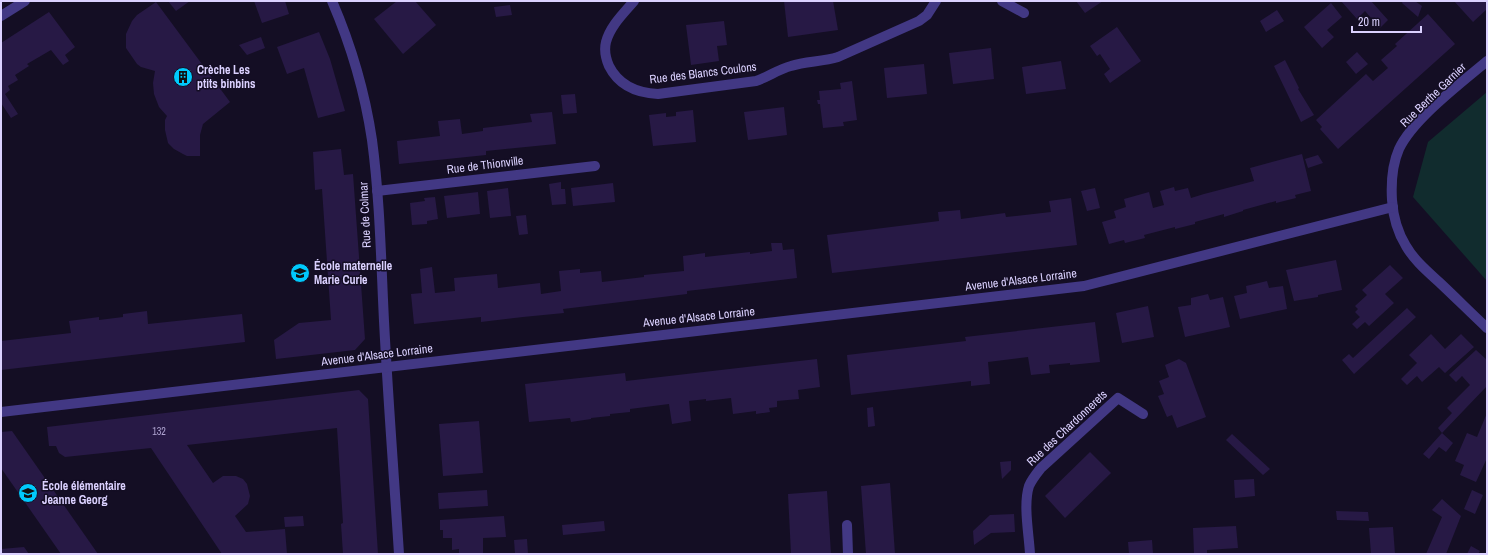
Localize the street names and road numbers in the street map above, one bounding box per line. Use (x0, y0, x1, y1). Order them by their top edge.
street label: Rue des Blancs Coulons (649, 58, 758, 88)
street label: Rue Berthe Garnier (1397, 59, 1470, 131)
street label: Rue de Thionville (446, 152, 524, 178)
street label: Rue de Colmar (355, 181, 375, 248)
street label: Avenue d'Alsace Lorraine (963, 265, 1078, 295)
street label: Avenue d'Alsace Lorraine (641, 303, 756, 331)
street label: Avenue d'Alsace Lorraine (319, 340, 434, 370)
street label: Rue des Chardonnerets (1023, 386, 1111, 469)

